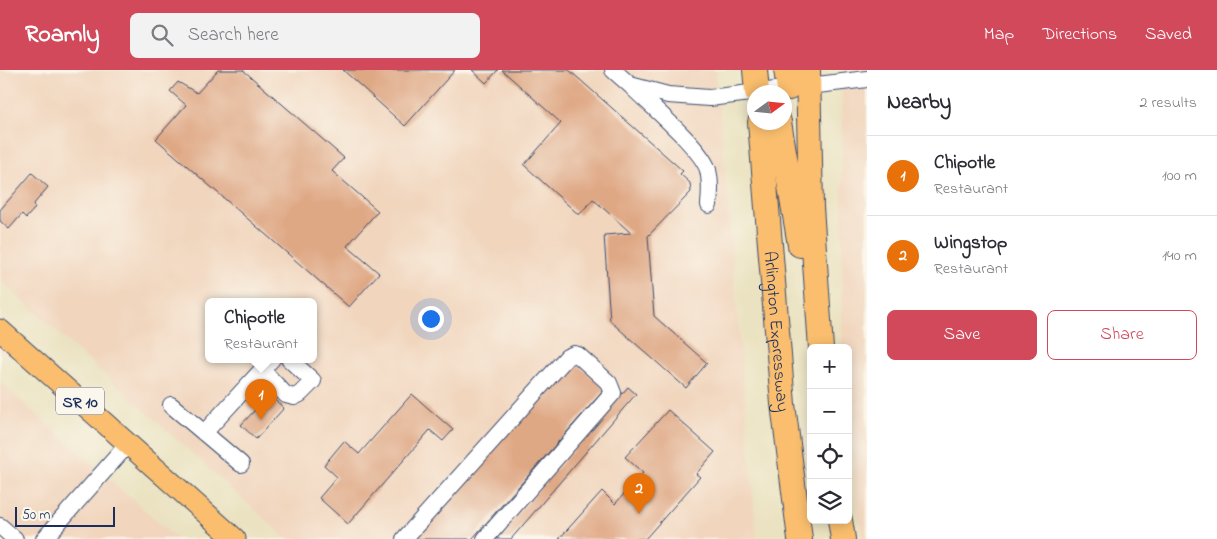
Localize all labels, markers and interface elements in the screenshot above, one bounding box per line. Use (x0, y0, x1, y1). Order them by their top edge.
search box (130, 13, 480, 58)
text: Roamly (25, 18, 100, 53)
icon: search (148, 21, 176, 49)
text: Search here (188, 22, 279, 49)
text: Map (984, 22, 1014, 48)
text: Directions (1042, 22, 1117, 48)
text: Saved (1145, 22, 1192, 48)
north arrow (747, 85, 792, 130)
text: Nearby (887, 88, 951, 118)
text: 2 results (1139, 91, 1197, 115)
text: Chipotle (934, 150, 995, 177)
text: 1 (900, 164, 906, 188)
text: 100 m (1162, 164, 1197, 188)
text: Restaurant (934, 177, 1008, 201)
text: Wingstop (934, 230, 1007, 257)
text: 2 (899, 244, 907, 268)
text: 140 m (1162, 244, 1197, 268)
street label: Arlington Expressway (756, 250, 795, 413)
text: Restaurant (934, 257, 1008, 281)
popup (205, 298, 317, 363)
text: Chipotle (224, 305, 285, 332)
your location (418, 306, 444, 332)
button: Save (887, 310, 1037, 360)
button: Share (1047, 310, 1197, 360)
text: Restaurant (224, 332, 298, 356)
map controls (807, 344, 852, 524)
button: + (807, 344, 852, 389)
pin: 1 (245, 379, 277, 420)
road number: SR 10 (56, 388, 104, 414)
button: − (807, 389, 852, 434)
button: locate (807, 434, 852, 479)
pin: 2 (623, 473, 655, 514)
button: layers (807, 479, 852, 524)
scale bar (15, 504, 115, 527)
text: 50 m (22, 505, 50, 526)

